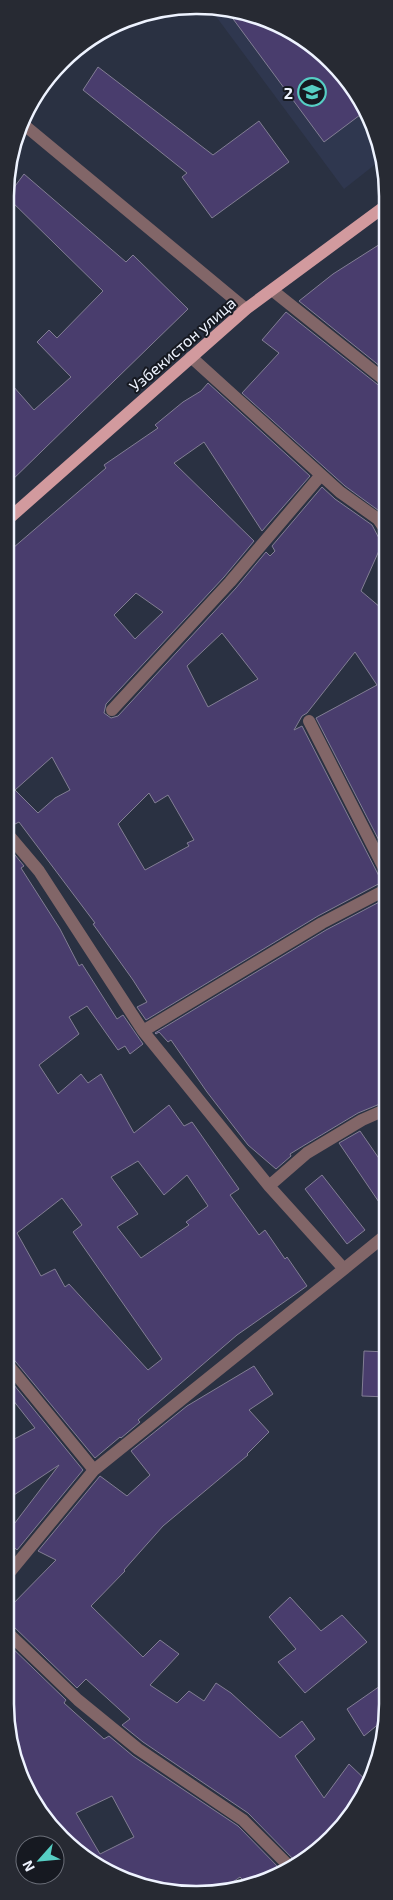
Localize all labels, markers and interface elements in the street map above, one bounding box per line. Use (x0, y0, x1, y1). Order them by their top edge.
school or university icon: 2 (297, 77, 327, 107)
place label: 2 (284, 83, 293, 102)
street label: Узбекистон улица (125, 293, 240, 396)
north arrow (15, 1835, 65, 1885)
text: N (18, 1858, 38, 1874)

